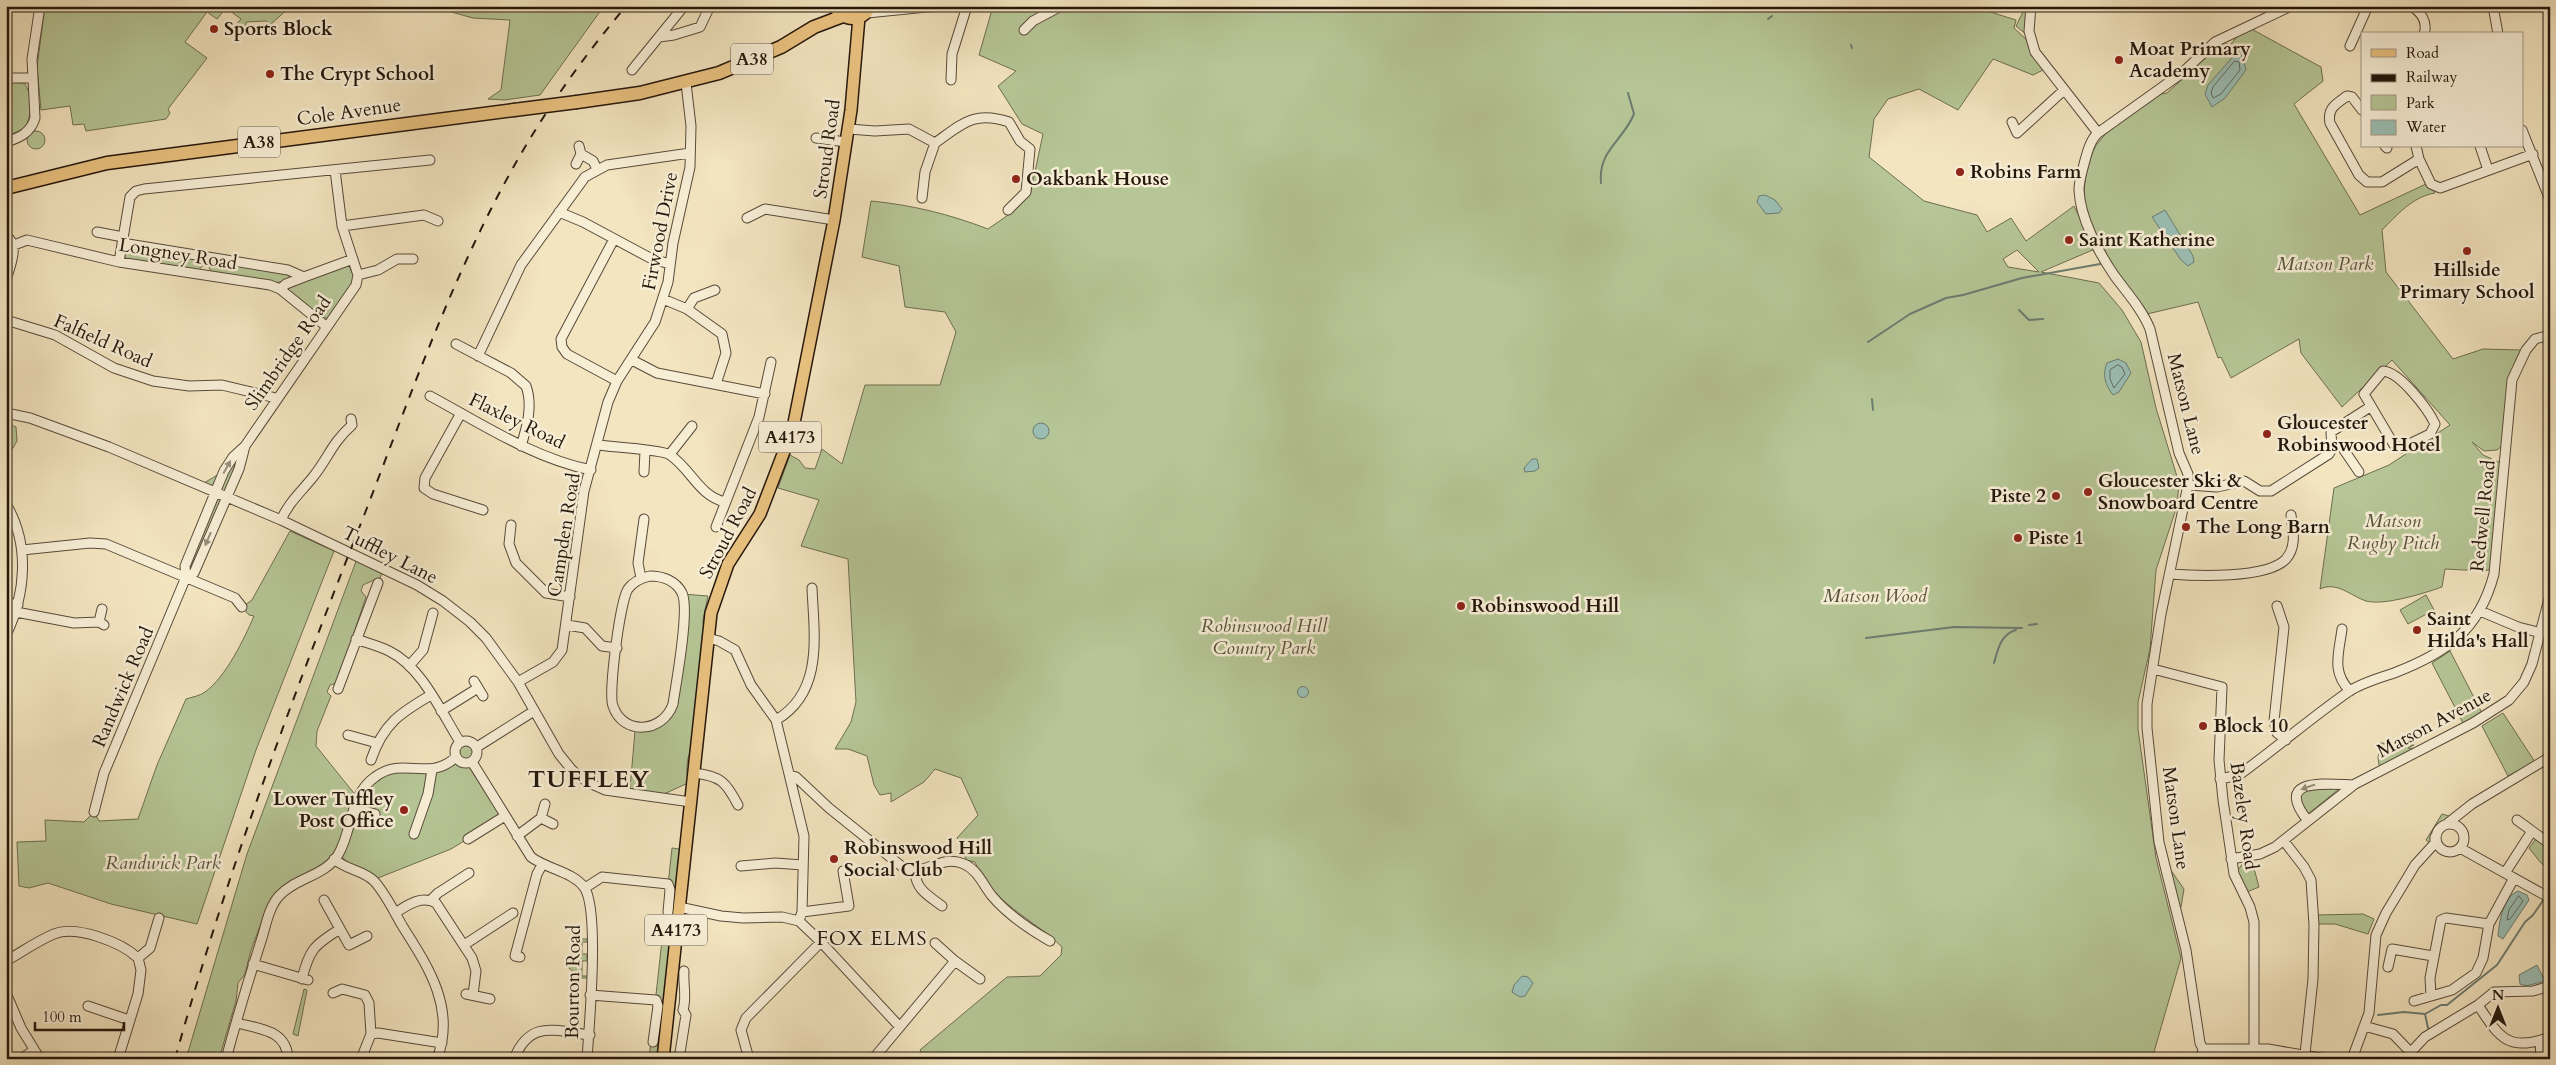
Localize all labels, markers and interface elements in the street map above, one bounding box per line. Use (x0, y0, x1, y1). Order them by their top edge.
place label: Sports Block (224, 16, 333, 42)
marker: Sports Block (208, 23, 220, 35)
legend (2361, 32, 2524, 148)
place label: Moat Primary Academy (2129, 36, 2251, 84)
text: Road (2406, 43, 2439, 63)
road number: A38 (731, 44, 773, 74)
marker: Moat Primary Academy (2113, 54, 2125, 66)
place label: The Crypt School (280, 61, 435, 87)
text: Railway (2406, 67, 2457, 87)
marker: The Crypt School (264, 68, 276, 80)
street label: Cole Avenue (295, 92, 403, 132)
text: Park (2406, 93, 2435, 113)
street label: Stroud Road (807, 98, 847, 200)
text: Water (2405, 117, 2447, 137)
road number: A38 (238, 126, 280, 158)
place label: Robins Farm (1970, 159, 2082, 185)
place label: Oakbank House (1026, 166, 1169, 192)
marker: Robins Farm (1954, 166, 1966, 178)
street label: Firwood Drive (636, 170, 684, 292)
marker: Oakbank House (1010, 173, 1022, 185)
place label: Saint Katherine (2079, 227, 2215, 253)
street label: Longney Road (117, 232, 239, 276)
marker: Saint Katherine (2063, 234, 2075, 246)
marker: Hillside Primary School (2461, 245, 2473, 257)
park label: Matson Park (2277, 251, 2374, 277)
place label: Hillside Primary School (2399, 257, 2535, 305)
street label: Slimbridge Road (239, 290, 337, 416)
street label: Falfield Road (50, 308, 156, 374)
street label: Matson Lane (2161, 351, 2211, 457)
street label: Flaxley Road (465, 387, 569, 455)
place label: Gloucester Robinswood Hotel (2277, 410, 2441, 458)
road number: A4173 (759, 422, 821, 452)
marker: Gloucester Robinswood Hotel (2261, 428, 2273, 440)
street label: Redwell Road (2464, 459, 2502, 573)
one-way arrow (223, 460, 231, 475)
place label: Gloucester Ski & Snowboard Centre (2098, 468, 2259, 516)
street label: Campden Road (541, 471, 587, 599)
street label: Stroud Road (693, 483, 763, 583)
place label: Piste 2 (1990, 483, 2046, 509)
marker: Gloucester Ski & Snowboard Centre (2082, 486, 2094, 498)
marker: Piste 2 (2050, 490, 2062, 502)
park label: Matson Rugby Pitch (2347, 508, 2439, 556)
place label: The Long Barn (2196, 514, 2331, 540)
street label: Tuffley Lane (338, 520, 442, 590)
marker: The Long Barn (2180, 521, 2192, 533)
place label: Piste 1 (2028, 525, 2084, 551)
one-way arrow (204, 532, 212, 547)
marker: Piste 1 (2012, 532, 2024, 544)
park label: Matson Wood (1823, 583, 1928, 609)
place label: Robinswood Hill (1471, 593, 1619, 619)
marker: Robinswood Hill (1455, 600, 1467, 612)
place label: Saint Hilda's Hall (2427, 606, 2529, 654)
park label: Robinswood Hill Country Park (1201, 613, 1328, 661)
street label: Randwick Road (86, 623, 160, 751)
marker: Saint Hilda's Hall (2411, 624, 2423, 636)
street label: Matson Avenue (2372, 682, 2496, 764)
place label: Block 10 (2213, 713, 2288, 739)
marker: Block 10 (2197, 720, 2209, 732)
street label: Bazeley Road (2224, 760, 2264, 872)
district label: TUFFLEY (528, 763, 650, 796)
street label: Matson Lane (2156, 765, 2196, 871)
one-way arrow (2300, 783, 2315, 791)
place label: Lower Tuffley Post Office (273, 786, 394, 834)
marker: Lower Tuffley Post Office (398, 804, 410, 816)
place label: Robinswood Hill Social Club (844, 835, 992, 883)
park label: Randwick Park (105, 850, 221, 876)
marker: Robinswood Hill Social Club (828, 853, 840, 865)
road number: A4173 (645, 914, 707, 946)
street label: Bourton Road (559, 925, 587, 1039)
district label: FOX ELMS (816, 925, 928, 952)
north arrow (2474, 982, 2524, 1032)
text: N (2492, 986, 2504, 1005)
scale bar (35, 1000, 124, 1032)
text: 100 m (42, 1007, 82, 1027)

